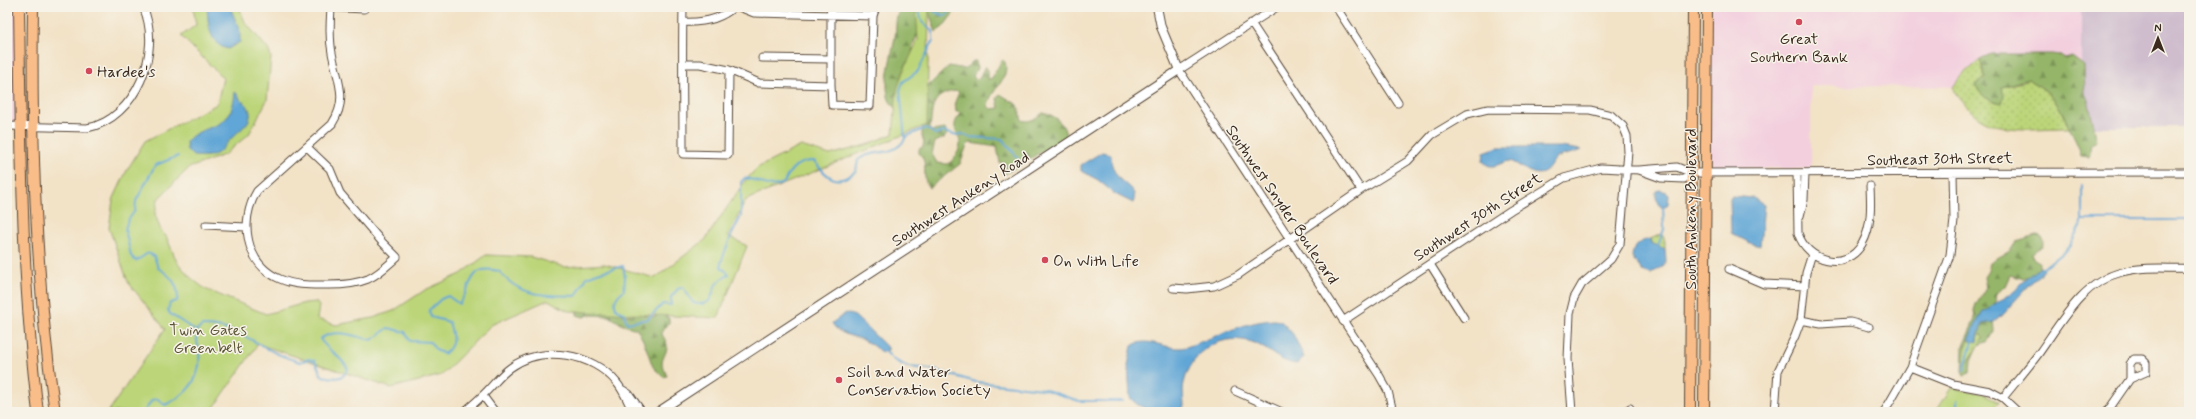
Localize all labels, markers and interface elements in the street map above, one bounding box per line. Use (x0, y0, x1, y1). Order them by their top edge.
marker: Great Southern Bank (1794, 17, 1804, 27)
north arrow (2138, 18, 2178, 58)
text: N (2154, 22, 2162, 36)
place label: Great Southern Bank (1750, 29, 1848, 68)
place label: Hardee's (97, 62, 156, 83)
marker: Hardee's (84, 66, 94, 76)
street label: Southwest Snyder Boulevard (1221, 121, 1343, 289)
street label: South Ankeny Boulevard (1681, 128, 1702, 290)
street label: Southwest Ankeny Road (888, 147, 1034, 252)
street label: Southeast 30th Street (1867, 148, 2014, 171)
street label: Southwest 30th Street (1410, 168, 1547, 267)
place label: On With Life (1053, 251, 1139, 272)
marker: On With Life (1040, 255, 1050, 265)
park label: Twin Gates Greenbelt (169, 320, 247, 359)
place label: Soil and Water Conservation Society (847, 362, 991, 401)
marker: Soil and Water Conservation Society (834, 375, 844, 385)

